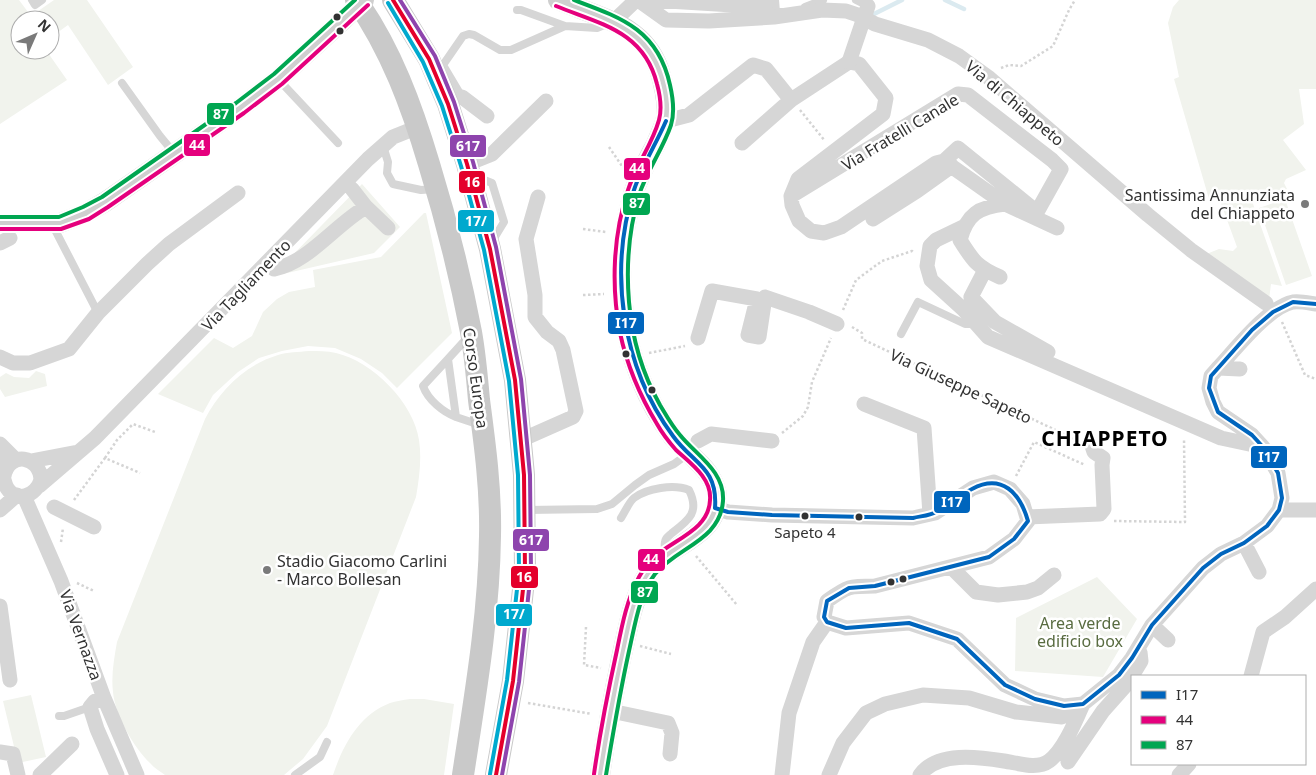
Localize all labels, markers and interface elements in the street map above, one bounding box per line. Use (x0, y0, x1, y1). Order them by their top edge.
north arrow (10, 10, 60, 60)
unlabelled marker (332, 12, 342, 22)
text: N (34, 15, 55, 36)
unlabelled marker (335, 26, 345, 36)
street label: Via di Chiappeto (961, 55, 1069, 151)
street label: Via Fratelli Canale (837, 88, 963, 176)
line badge: 87 (206, 102, 235, 126)
text: 87 (213, 104, 229, 123)
line badge: 44 (183, 133, 211, 157)
line badge: 617 (449, 134, 487, 158)
text: 44 (189, 135, 205, 154)
text: 617 (456, 136, 480, 155)
line badge: 44 (623, 157, 651, 181)
text: 44 (629, 158, 645, 177)
line badge: 16 (458, 170, 486, 194)
text: 16 (464, 172, 480, 191)
place label: Santissima Annunziata del Chiappeto (1125, 184, 1295, 224)
line badge: 87 (622, 192, 651, 216)
text: 87 (629, 193, 645, 212)
marker: Santissima Annunziata del Chiappeto (1299, 198, 1311, 210)
line badge: 17/ (457, 209, 495, 233)
text: 17/ (465, 211, 487, 230)
street label: Via Tagliamento (196, 234, 296, 336)
line badge: I17 (607, 311, 645, 335)
text: I17 (615, 313, 637, 332)
street label: Corso Europa (458, 326, 494, 430)
street label: Via Giuseppe Sapeto (886, 343, 1036, 429)
unlabelled marker (621, 349, 631, 359)
unlabelled marker (647, 385, 657, 395)
district label: CHIAPPETO (1041, 424, 1169, 452)
line badge: I17 (1250, 445, 1288, 469)
text: I17 (1258, 447, 1280, 466)
line badge: I17 (933, 490, 971, 514)
text: I17 (941, 492, 963, 511)
marker: Sapeto 4 (800, 511, 810, 521)
unlabelled marker (854, 512, 864, 522)
place label: Sapeto 4 (774, 522, 836, 542)
line badge: 617 (512, 528, 550, 552)
text: 617 (519, 530, 543, 549)
line badge: 44 (637, 548, 666, 572)
text: 44 (643, 549, 659, 568)
place label: Stadio Giacomo Carlini - Marco Bollesan (277, 550, 447, 590)
marker: Stadio Giacomo Carlini - Marco Bollesan (261, 564, 273, 576)
line badge: 16 (510, 565, 539, 589)
text: 16 (516, 567, 532, 586)
unlabelled marker (898, 574, 908, 584)
unlabelled marker (886, 577, 896, 587)
line badge: 87 (630, 580, 659, 604)
text: 87 (637, 582, 653, 601)
street label: Via Vernazza (54, 587, 108, 683)
line badge: 17/ (495, 603, 533, 627)
text: 17/ (503, 604, 525, 623)
park label: Area verde edificio box (1037, 612, 1124, 652)
legend (1131, 675, 1306, 765)
text: I17 (1176, 684, 1198, 704)
text: 44 (1176, 709, 1194, 729)
text: 87 (1176, 734, 1193, 754)

